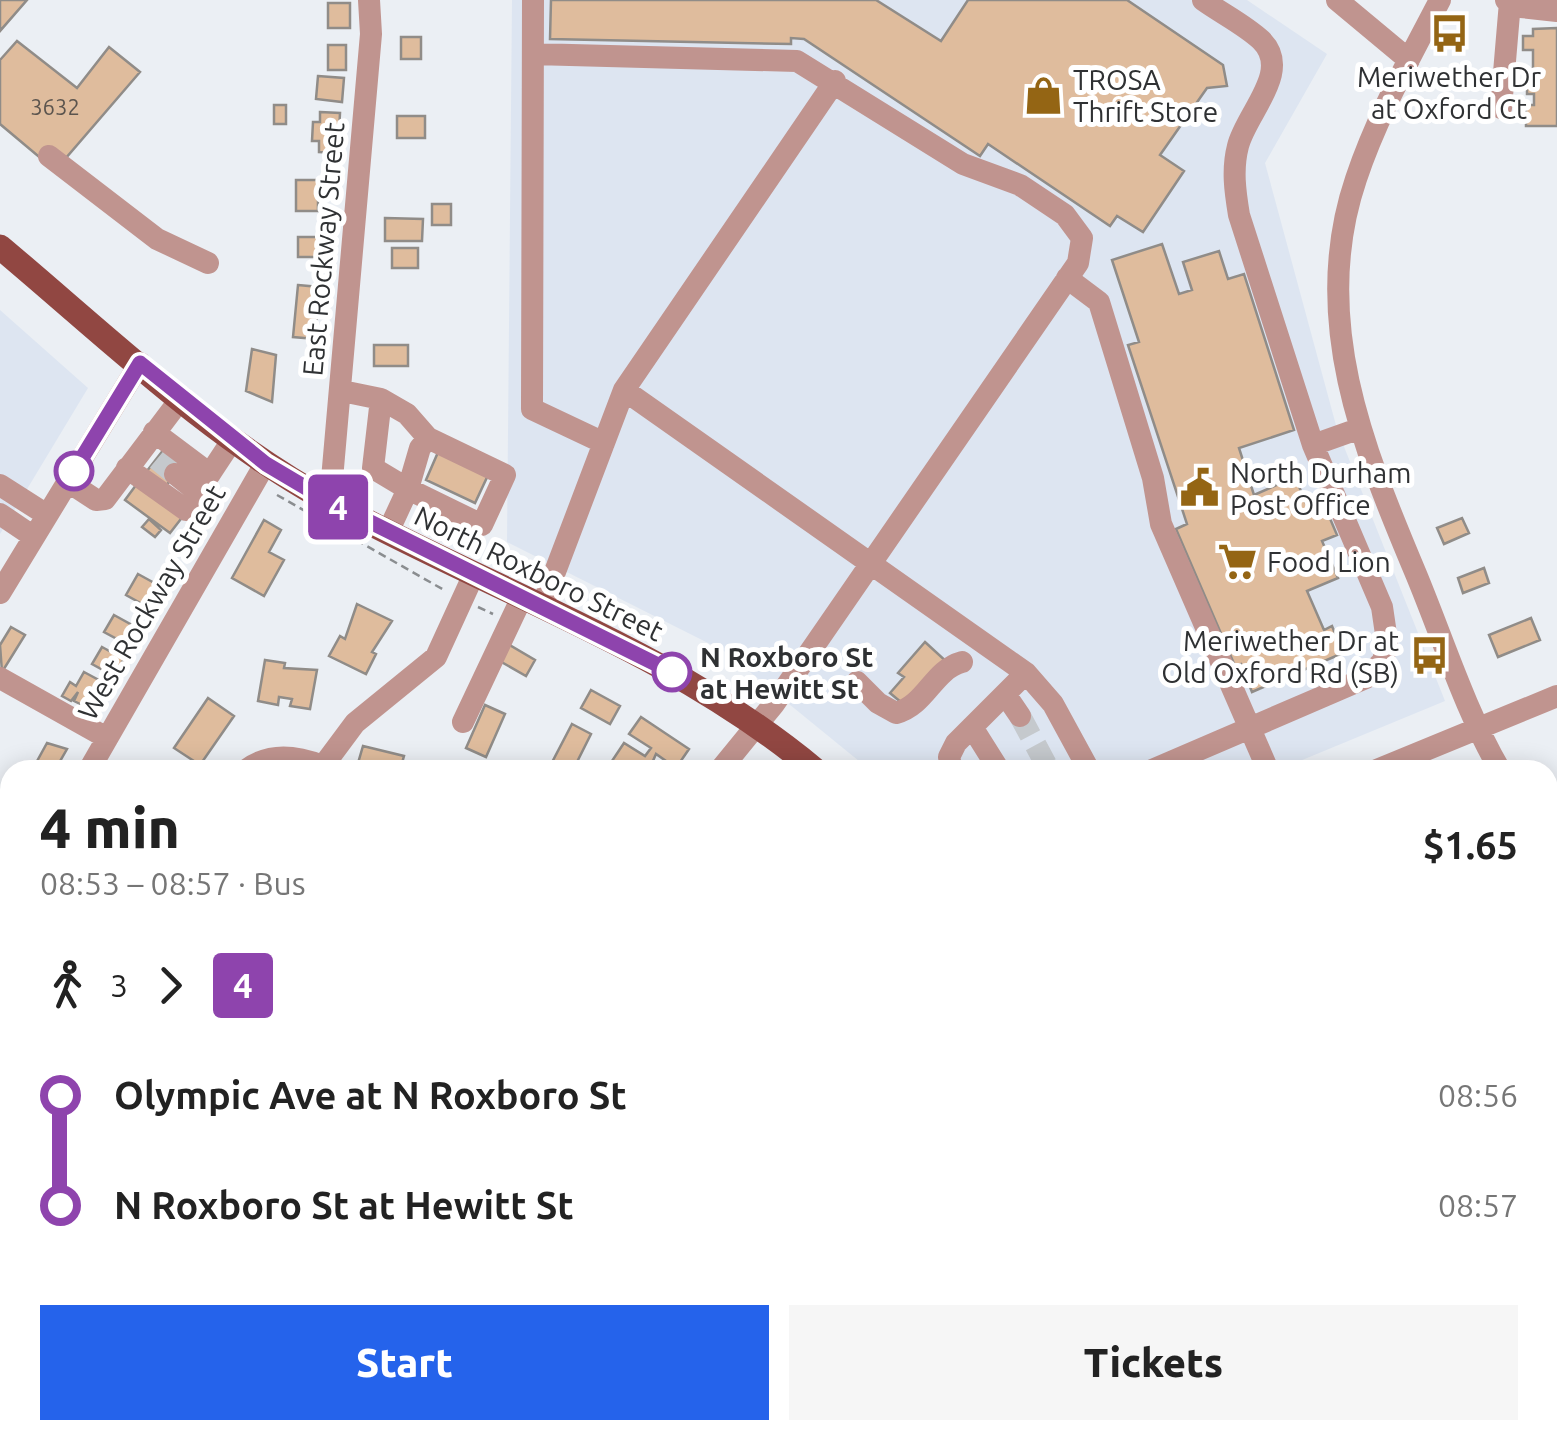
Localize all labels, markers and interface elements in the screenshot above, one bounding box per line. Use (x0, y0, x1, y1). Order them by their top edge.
bus stop icon: Meriwether Dr at Oxford Ct (1428, 12, 1470, 54)
place label: Meriwether Dr at Oxford Ct (1357, 61, 1541, 124)
place label: TROSA Thrift Store (1073, 64, 1218, 127)
shop icon: TROSA Thrift Store (1022, 74, 1064, 116)
house number: 3632 (30, 94, 80, 119)
street label: East Rockway Street (296, 121, 350, 377)
unlabelled marker (55, 452, 93, 490)
place label: North Durham Post Office (1230, 457, 1411, 520)
public building icon: North Durham Post Office (1179, 467, 1221, 509)
line badge: 4 (306, 474, 370, 540)
street label: West Rockway Street (71, 479, 231, 725)
text: 4 (328, 487, 348, 527)
street label: North Roxboro Street (410, 499, 668, 647)
supermarket icon: Food Lion (1216, 540, 1258, 582)
place label: Food Lion (1267, 546, 1391, 577)
place label: Meriwether Dr at Old Oxford Rd (SB) (1161, 625, 1399, 689)
bus stop icon: Meriwether Dr at Old Oxford Rd (SB) (1408, 635, 1450, 677)
place label: N Roxboro St at Hewitt St (700, 641, 873, 704)
marker: N Roxboro St at Hewitt St (653, 653, 691, 691)
text: 4 min (40, 797, 180, 858)
text: $1.65 (1423, 824, 1518, 866)
text: 08:53 – 08:57 · Bus (40, 865, 306, 901)
icon: walk (40, 958, 95, 1013)
icon: forward (143, 958, 198, 1013)
text: 4 (233, 965, 253, 1005)
text: 3 (110, 967, 128, 1003)
text: Olympic Ave at N Roxboro St (114, 1074, 627, 1116)
text: 08:56 (1438, 1077, 1518, 1113)
text: N Roxboro St at Hewitt St (114, 1184, 574, 1226)
text: 08:57 (1438, 1187, 1518, 1223)
button: Start (40, 1305, 769, 1420)
button: Tickets (789, 1305, 1518, 1420)

